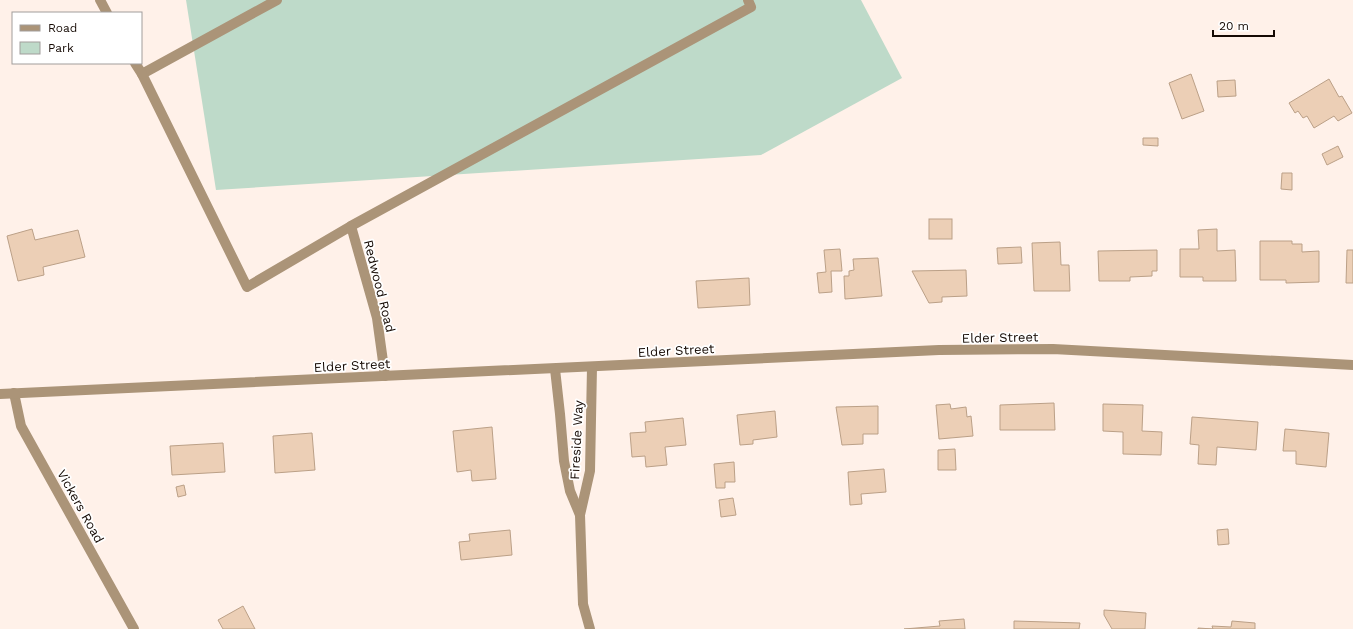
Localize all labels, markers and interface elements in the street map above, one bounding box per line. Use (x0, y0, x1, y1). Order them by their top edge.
legend (12, 12, 142, 64)
scale bar (1213, 12, 1274, 38)
text: 20 m (1219, 19, 1249, 33)
text: Road (48, 21, 77, 35)
text: Park (48, 41, 74, 55)
street label: Redwood Road (361, 238, 398, 334)
street label: Elder Street (962, 329, 1039, 346)
street label: Elder Street (637, 341, 715, 360)
street label: Elder Street (313, 356, 391, 375)
street label: Fireside Way (567, 400, 586, 480)
street label: Vickers Road (54, 467, 107, 546)

